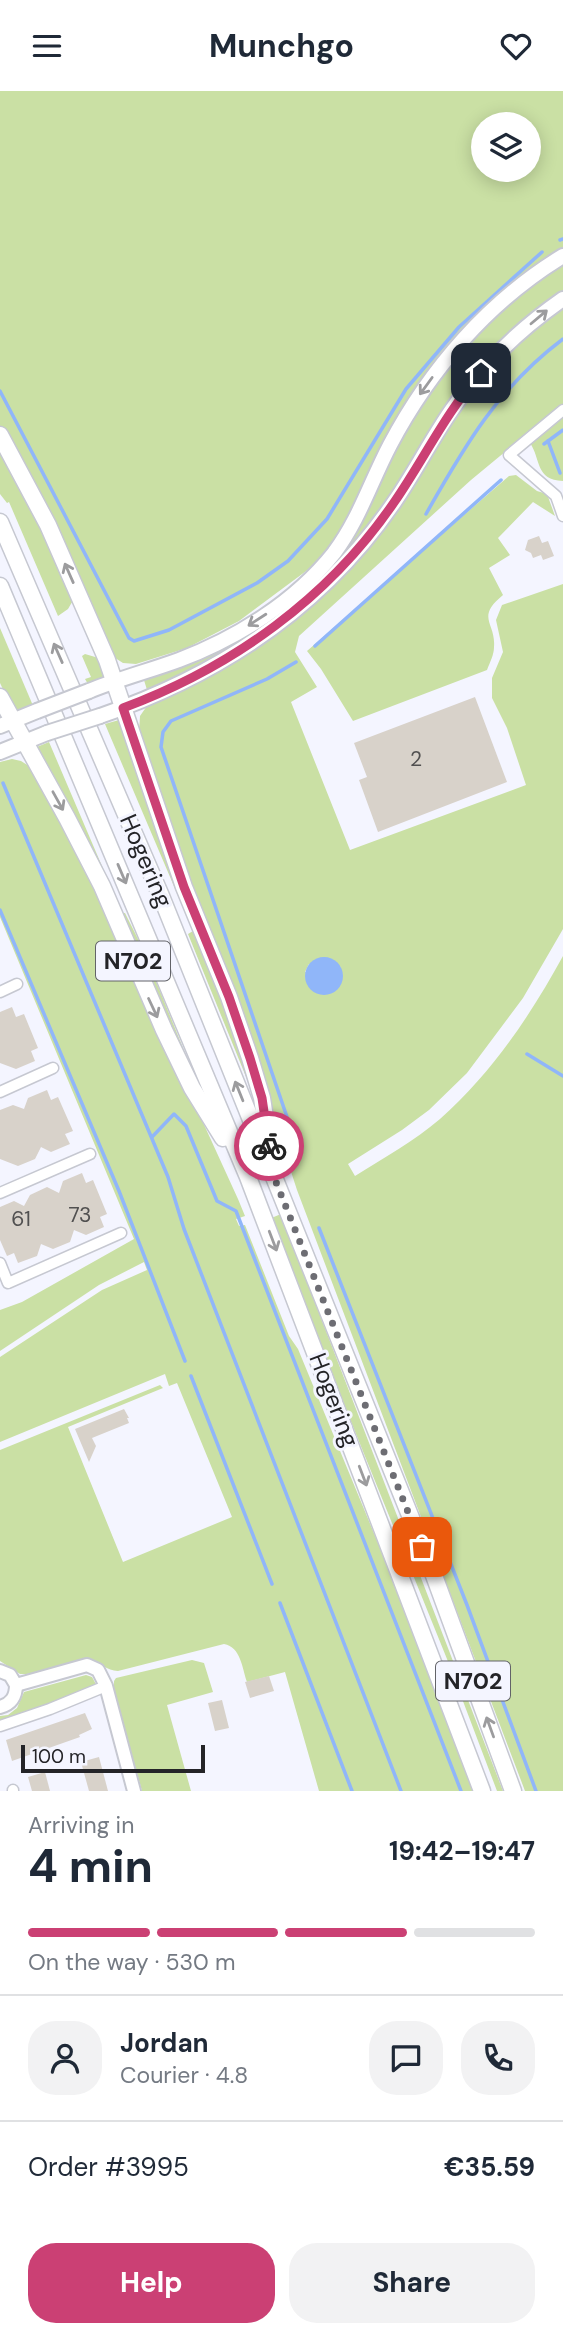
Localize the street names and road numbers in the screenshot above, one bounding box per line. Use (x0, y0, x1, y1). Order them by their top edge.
street label: Hogering (113, 809, 180, 912)
road number: N702 (96, 941, 170, 981)
street label: Hogering (302, 1348, 367, 1451)
road number: N702 (436, 1661, 510, 1701)

